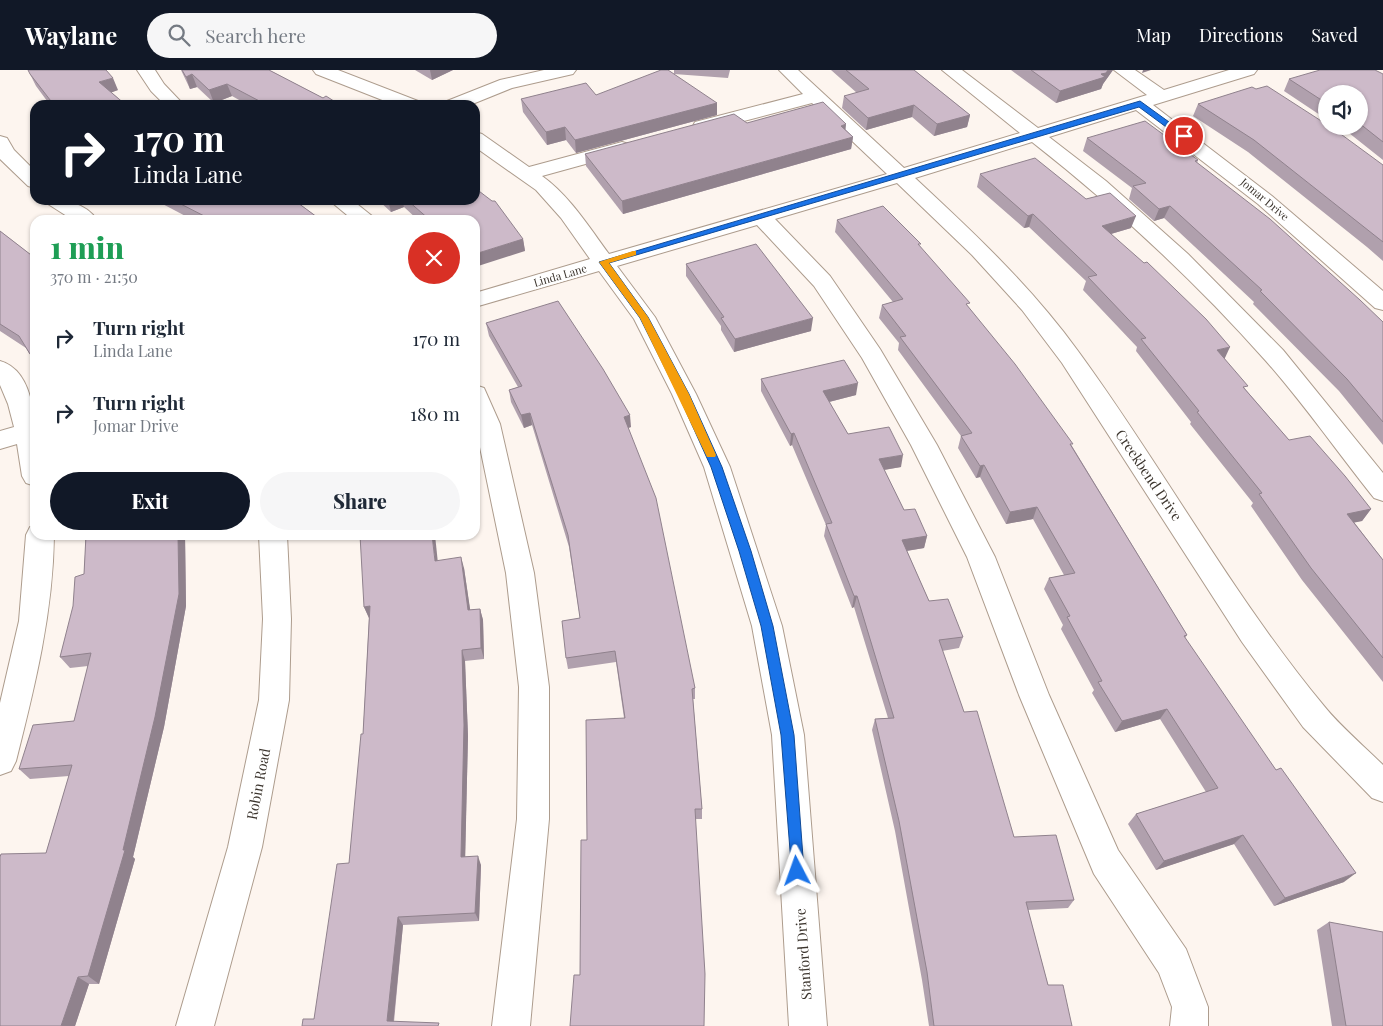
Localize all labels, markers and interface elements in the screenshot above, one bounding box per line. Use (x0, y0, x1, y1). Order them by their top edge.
search box (147, 13, 497, 58)
text: Waylane (25, 19, 117, 51)
icon: search (165, 21, 193, 49)
text: Search here (205, 22, 306, 48)
text: Map (1136, 23, 1171, 47)
text: Directions (1199, 23, 1283, 47)
text: Saved (1311, 23, 1358, 47)
map controls (1318, 85, 1368, 135)
button: sound (1318, 85, 1368, 135)
text: 170 m (133, 114, 225, 161)
pin (1163, 115, 1205, 157)
icon: right (50, 120, 115, 185)
icon: arrive (1170, 122, 1198, 150)
text: Linda Lane (133, 159, 243, 189)
street label: Jomar Drive (1237, 174, 1293, 224)
text: 1 min (50, 227, 124, 267)
button: close (408, 232, 460, 284)
street label: Linda Lane (532, 260, 589, 290)
text: 370 m · 21:50 (50, 266, 138, 287)
text: Turn right (93, 314, 185, 340)
icon: right (50, 324, 78, 352)
text: 170 m (412, 325, 460, 351)
text: Linda Lane (93, 340, 173, 361)
text: Turn right (93, 389, 185, 415)
icon: right (50, 399, 78, 427)
text: 180 m (410, 400, 460, 426)
text: Jomar Drive (93, 415, 179, 436)
street label: Creekbend Drive (1111, 426, 1187, 524)
button: Exit (50, 472, 250, 530)
button: Share (260, 472, 460, 530)
street label: Robin Road (242, 747, 274, 821)
position arrow (770, 844, 822, 896)
street label: Stanford Drive (790, 908, 816, 1000)

